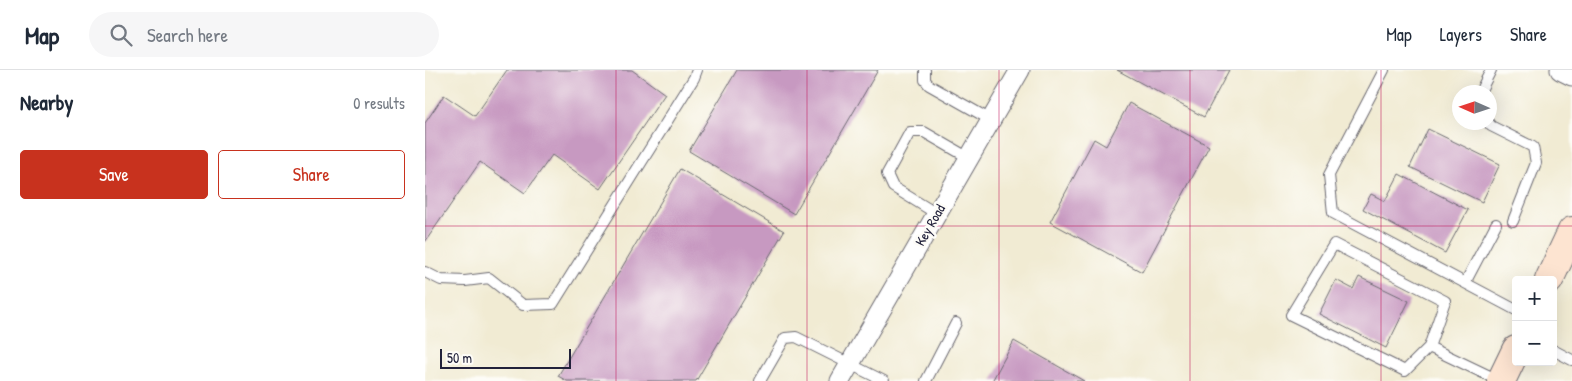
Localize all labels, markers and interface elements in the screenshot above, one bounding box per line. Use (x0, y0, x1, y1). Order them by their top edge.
search box (89, 12, 439, 57)
text: Map (25, 19, 59, 51)
icon: search (107, 21, 135, 49)
text: Search here (147, 22, 228, 48)
text: Map (1386, 22, 1412, 47)
text: Layers (1440, 22, 1482, 47)
text: Share (1510, 22, 1547, 47)
north arrow (1452, 85, 1497, 130)
text: Nearby (20, 88, 73, 117)
text: 0 results (353, 92, 405, 114)
button: Save (20, 150, 208, 199)
button: Share (218, 150, 405, 199)
street label: Key Road (910, 200, 950, 249)
map controls (1512, 276, 1557, 366)
button: + (1512, 276, 1557, 321)
button: − (1512, 321, 1557, 366)
scale bar (440, 346, 571, 369)
text: 50 m (447, 348, 472, 367)

